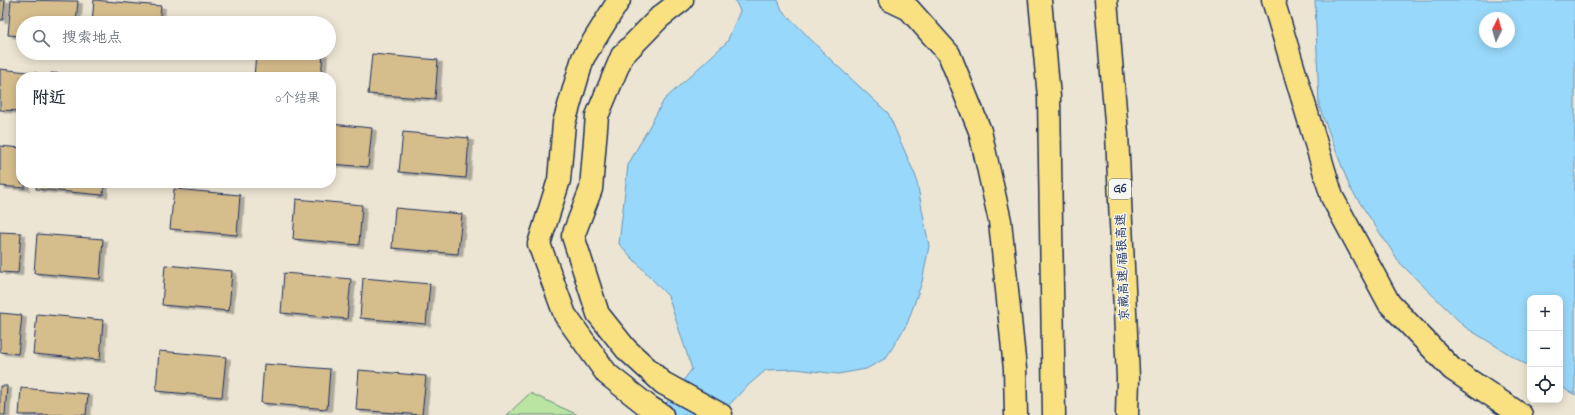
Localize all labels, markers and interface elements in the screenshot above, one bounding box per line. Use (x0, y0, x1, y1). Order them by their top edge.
north arrow (1479, 12, 1515, 48)
search box (16, 16, 336, 60)
icon: search (30, 27, 52, 49)
text: 搜索地点 (62, 27, 122, 49)
text: 附近 (32, 86, 66, 111)
text: 0个结果 (275, 89, 320, 108)
road number: G6 (1109, 179, 1131, 199)
street label: 京藏高速/福银高速 (1112, 213, 1134, 321)
map controls (1527, 295, 1563, 403)
button: + (1527, 295, 1563, 331)
button: − (1527, 331, 1563, 367)
button: locate (1527, 367, 1563, 403)

